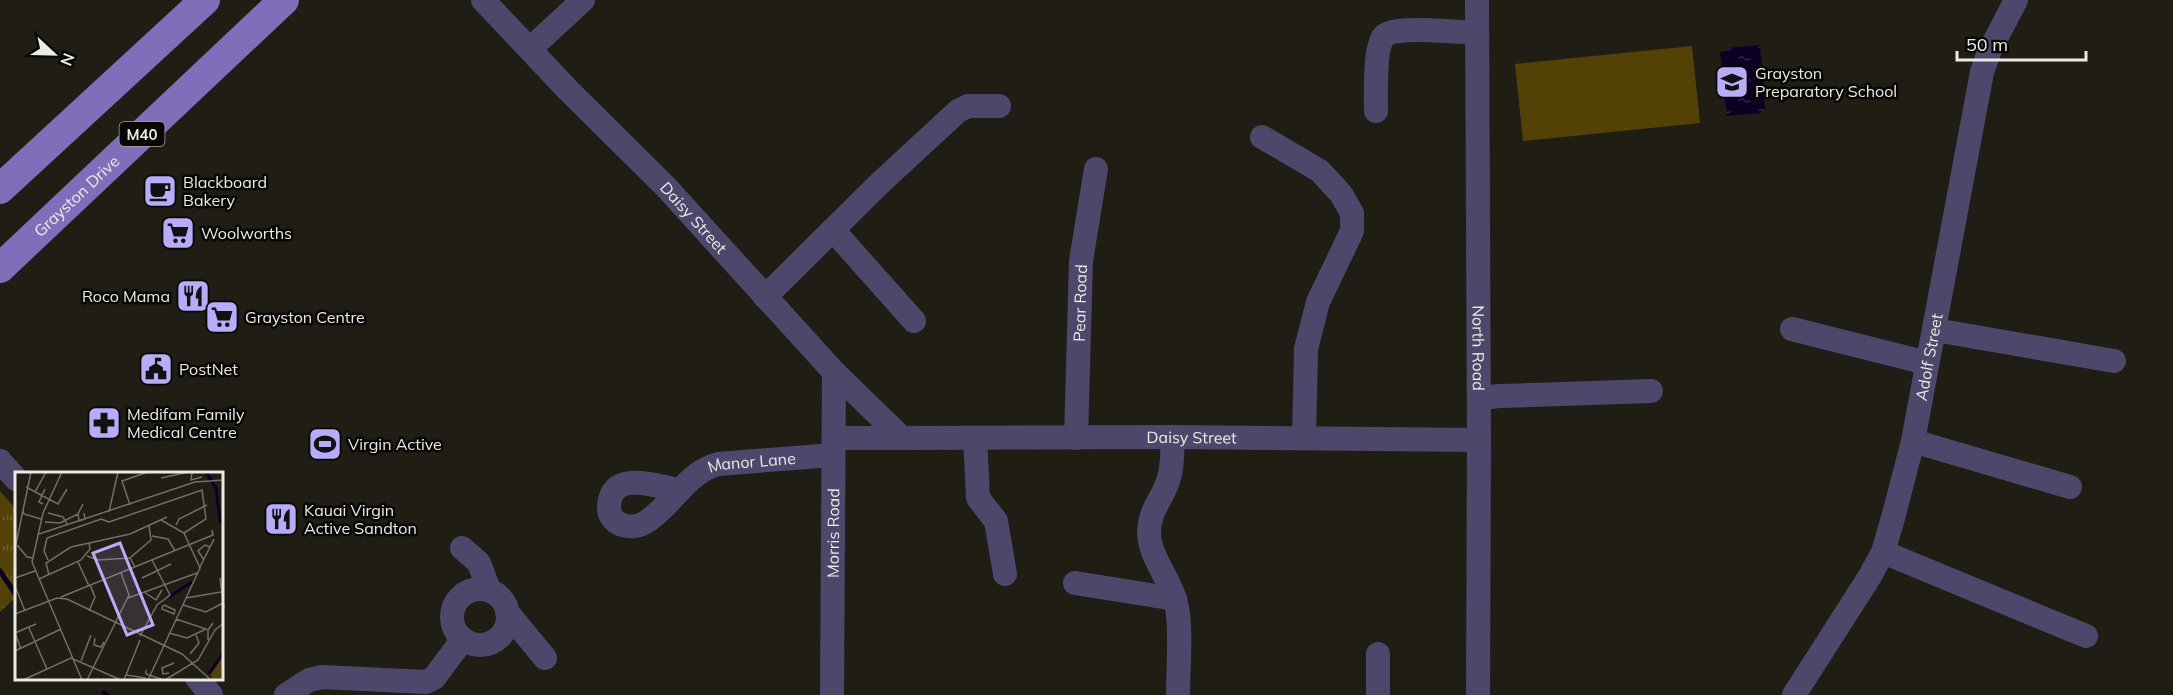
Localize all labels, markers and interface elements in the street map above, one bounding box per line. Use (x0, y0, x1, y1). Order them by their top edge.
north arrow (24, 24, 84, 84)
scale bar (1957, 24, 2086, 62)
text: 50 m (1966, 33, 2008, 56)
text: N (56, 50, 79, 69)
place label: Grayston Preparatory School (1755, 63, 1897, 101)
school or university icon: Grayston Preparatory School (1714, 64, 1750, 100)
road number: M40 (120, 122, 164, 146)
street label: Grayston Drive (29, 151, 123, 241)
place label: Blackboard Bakery (183, 172, 267, 210)
cafe icon: Blackboard Bakery (142, 173, 178, 209)
street label: Daisy Street (656, 177, 732, 258)
supermarket icon: Woolworths (160, 215, 196, 251)
place label: Woolworths (201, 223, 292, 243)
street label: Pear Road (1069, 264, 1091, 342)
restaurant icon: Roco Mama (175, 278, 211, 314)
place label: Roco Mama (82, 286, 170, 306)
supermarket icon: Grayston Centre (204, 299, 240, 335)
street label: North Road (1468, 305, 1489, 391)
place label: Grayston Centre (245, 307, 365, 327)
street label: Adolf Street (1911, 311, 1947, 402)
public building icon: PostNet (138, 351, 174, 387)
place label: PostNet (179, 359, 238, 379)
place label: Medifam Family Medical Centre (127, 404, 245, 442)
pharmacy icon: Medifam Family Medical Centre (86, 405, 122, 441)
sports icon: Virgin Active (307, 426, 343, 462)
street label: Daisy Street (1147, 427, 1237, 448)
place label: Virgin Active (348, 434, 442, 454)
street label: Manor Lane (705, 448, 796, 477)
inset map (15, 472, 224, 680)
street label: Morris Road (823, 488, 843, 578)
place label: Kauai Virgin Active Sandton (304, 500, 417, 538)
restaurant icon: Kauai Virgin Active Sandton (263, 501, 299, 537)

